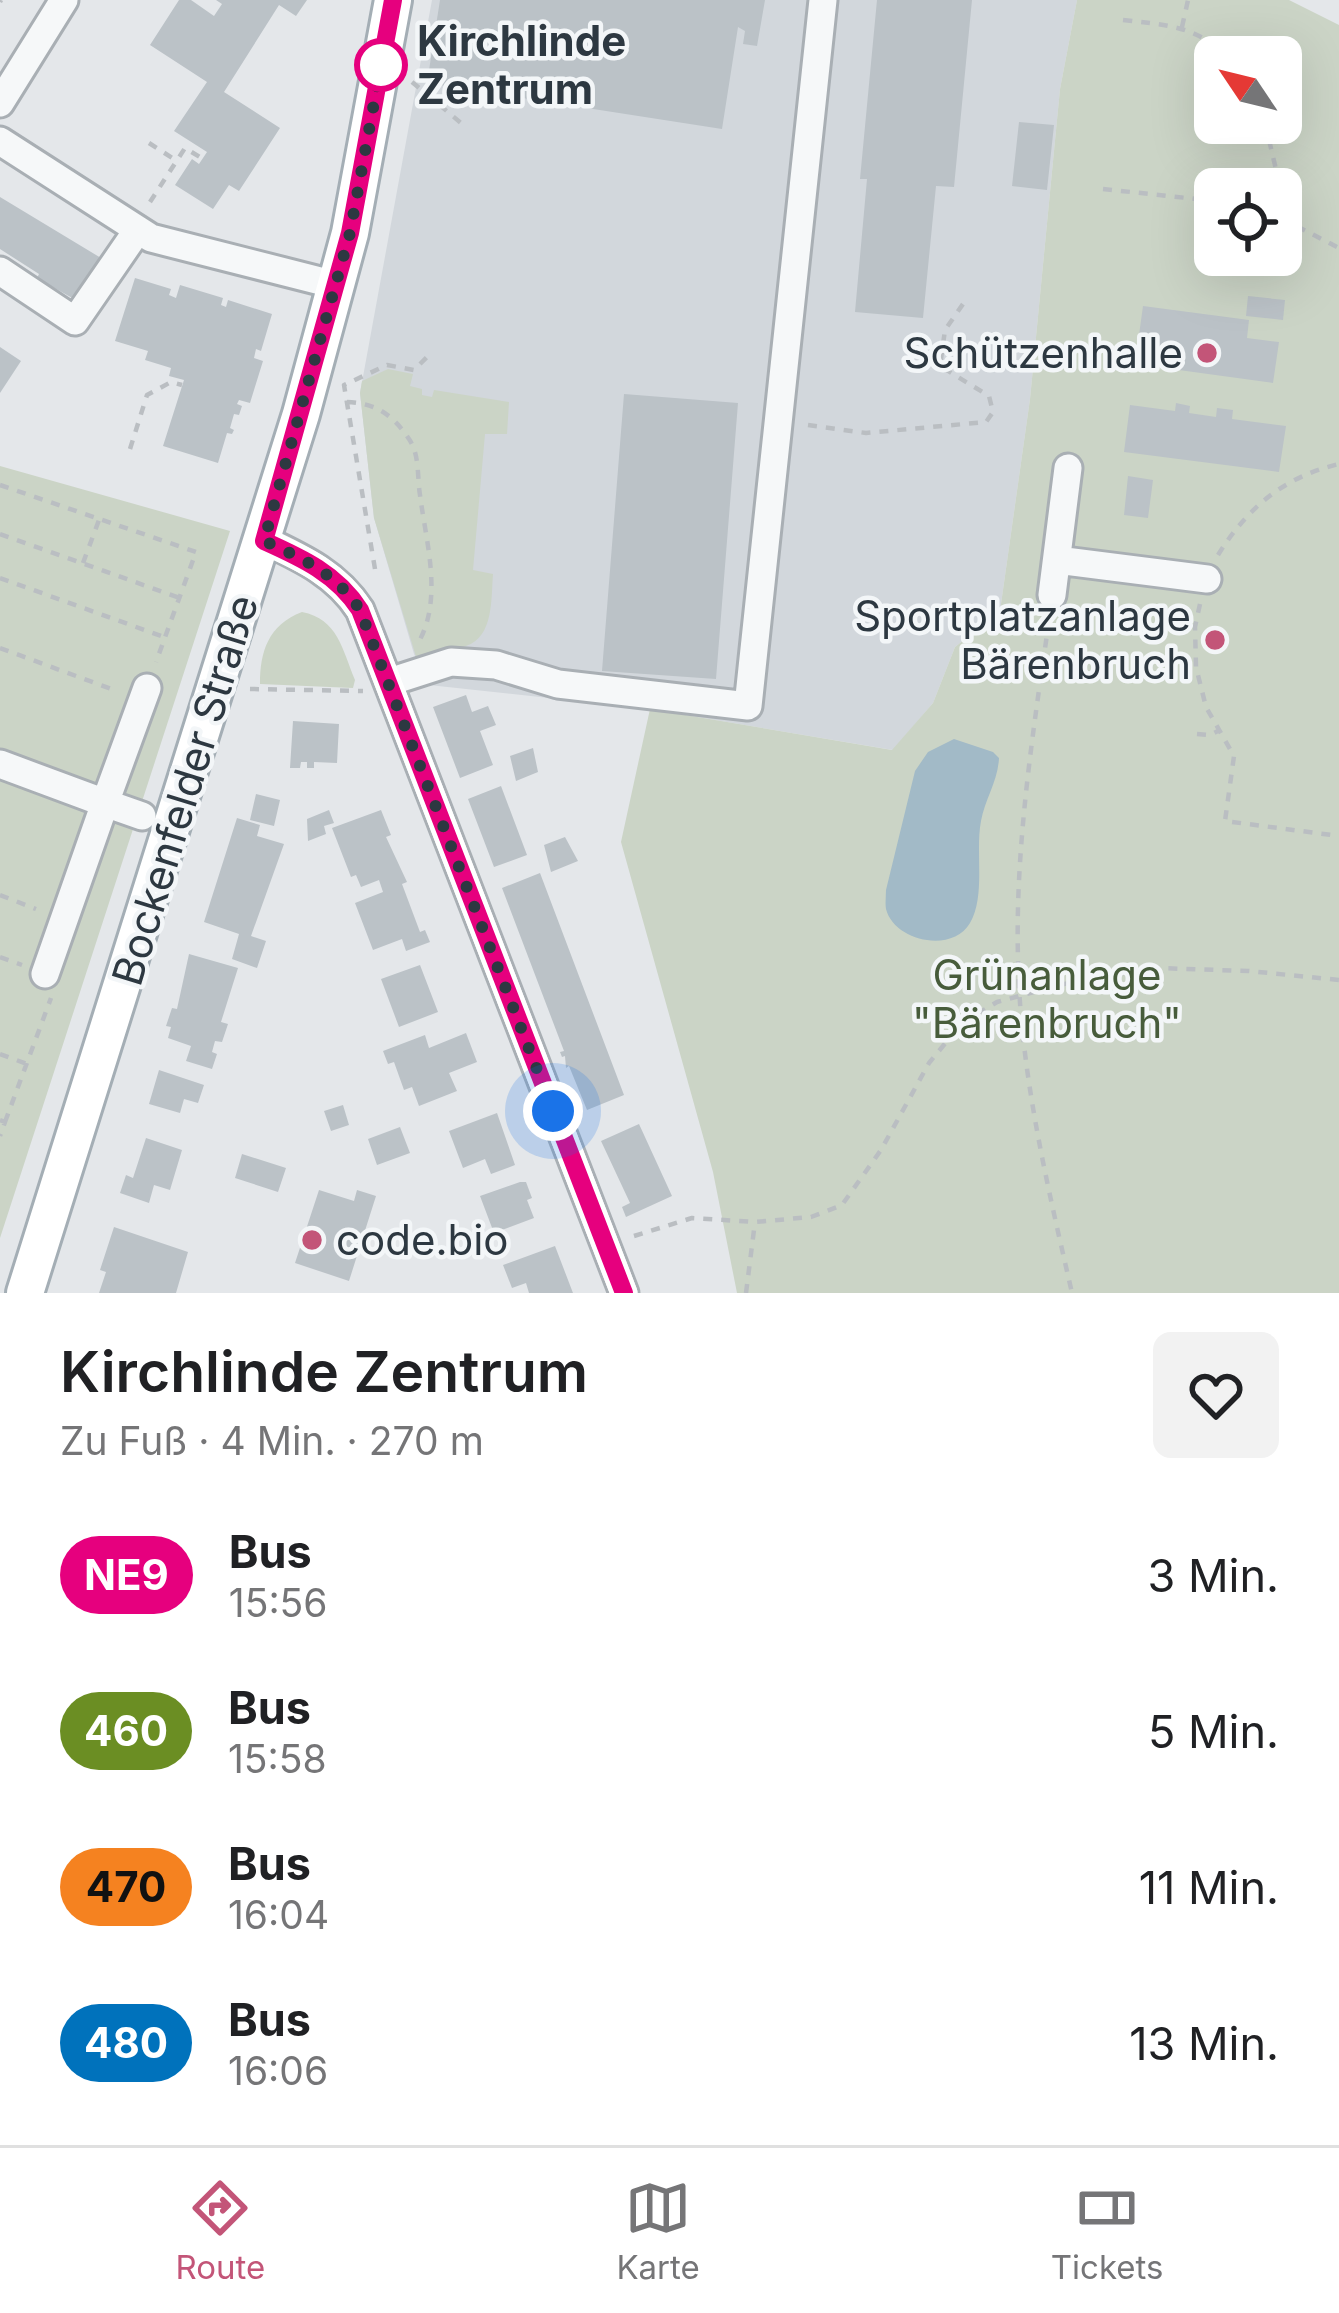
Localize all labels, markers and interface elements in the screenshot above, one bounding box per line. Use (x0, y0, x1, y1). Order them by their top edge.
place label: Kirchlinde Zentrum (417, 15, 626, 114)
north arrow (1194, 36, 1302, 144)
map controls (1194, 36, 1302, 276)
marker: Kirchlinde Zentrum (356, 40, 406, 90)
button: locate (1194, 168, 1302, 276)
place label: Schützenhalle (904, 327, 1183, 378)
marker: Schützenhalle (1194, 340, 1220, 366)
street label: Bockenfelder Straße (101, 589, 268, 991)
place label: Sportplatzanlage Bärenbruch (854, 590, 1191, 689)
marker: Sportplatzanlage Bärenbruch (1202, 627, 1228, 653)
park label: Grünanlage "Bärenbruch" (912, 949, 1182, 1048)
your location (523, 1081, 583, 1141)
place label: code.bio (336, 1214, 509, 1265)
marker: code.bio (299, 1227, 325, 1253)
button: heart (1153, 1332, 1279, 1458)
text: Kirchlinde Zentrum (60, 1337, 588, 1406)
text: Zu Fuß · 4 Min. · 270 m (60, 1417, 484, 1464)
text: Bus (229, 1524, 312, 1579)
text: 3 Min. (1147, 1548, 1279, 1603)
text: NE9 (84, 1549, 169, 1600)
text: 15:56 (229, 1579, 328, 1626)
text: Bus (228, 1680, 311, 1735)
text: 5 Min. (1148, 1704, 1279, 1759)
text: 460 (84, 1705, 168, 1756)
text: 15:58 (228, 1735, 327, 1782)
text: Bus (228, 1836, 311, 1891)
text: 11 Min. (1139, 1860, 1279, 1915)
text: 470 (86, 1861, 166, 1912)
text: 16:04 (228, 1891, 329, 1938)
text: Bus (228, 1992, 311, 2047)
text: 13 Min. (1129, 2016, 1279, 2071)
text: 480 (84, 2017, 168, 2068)
text: 16:06 (228, 2047, 328, 2094)
tab: Route (176, 2175, 265, 2287)
tab: Karte (616, 2175, 700, 2287)
tab: Tickets (1051, 2175, 1163, 2287)

